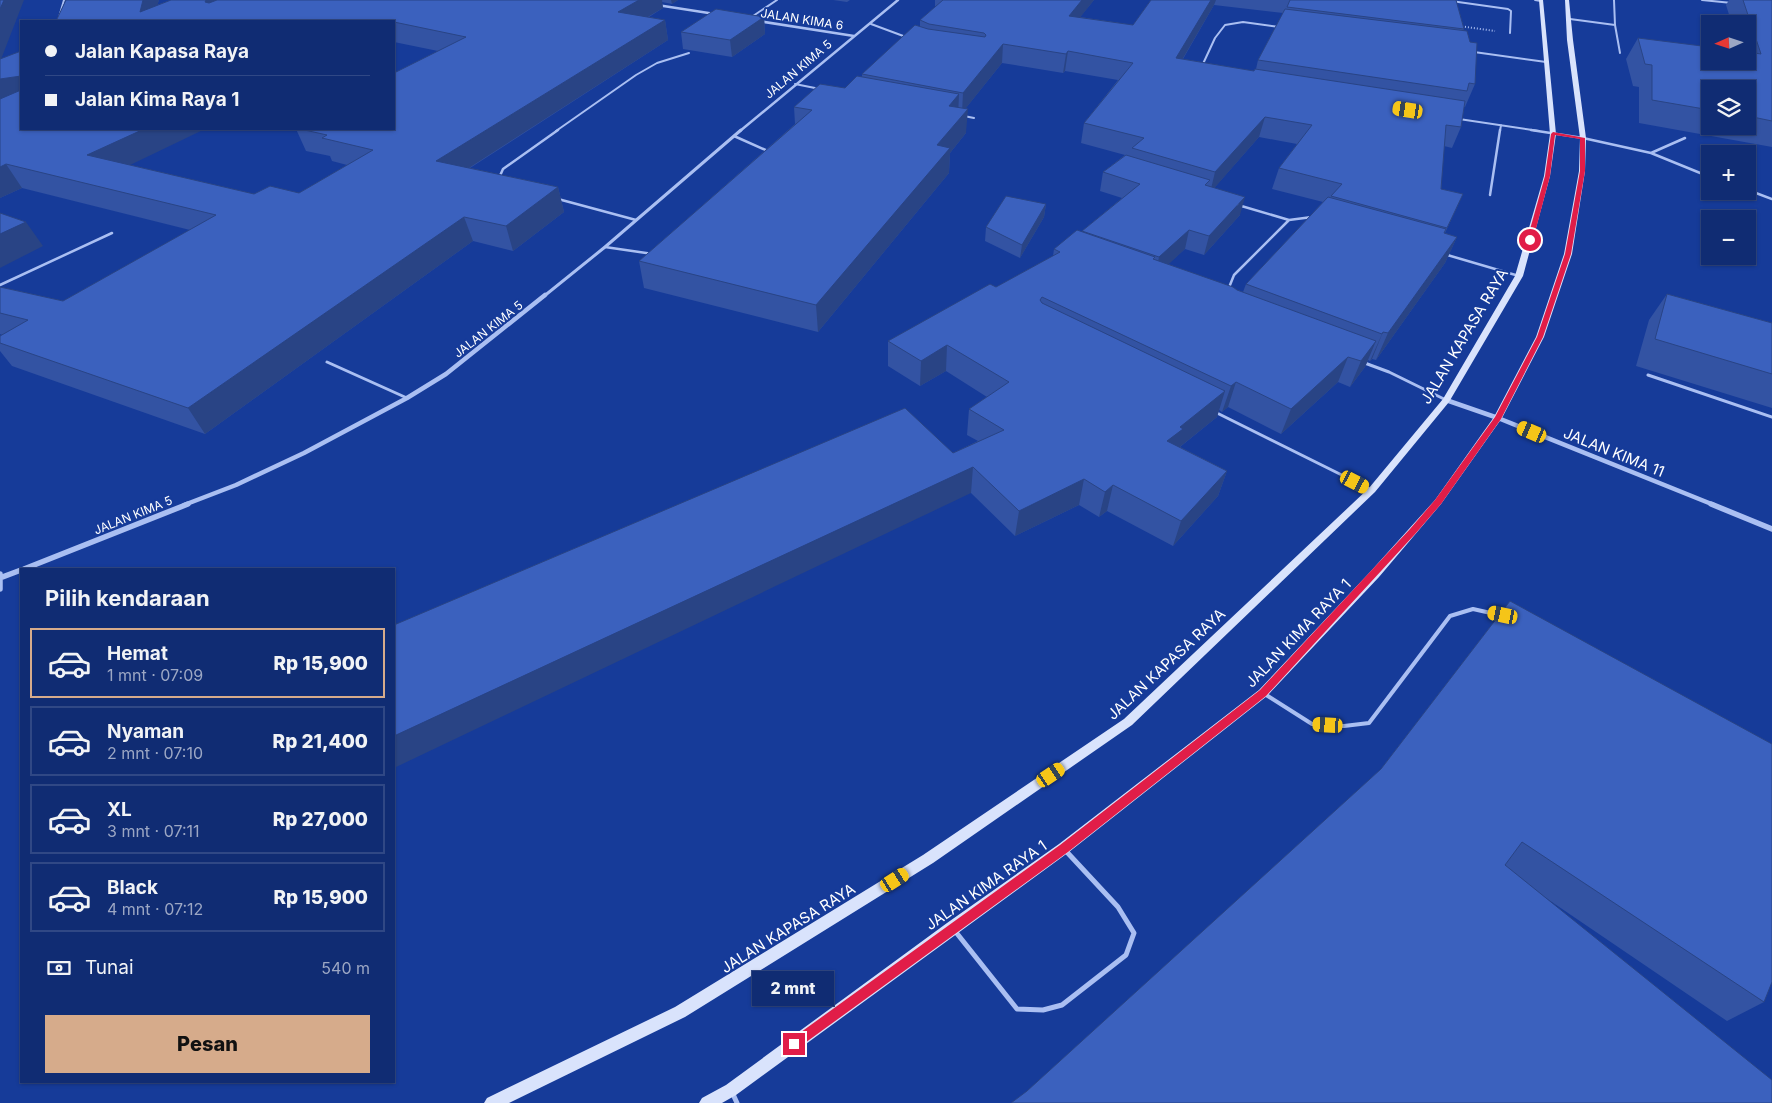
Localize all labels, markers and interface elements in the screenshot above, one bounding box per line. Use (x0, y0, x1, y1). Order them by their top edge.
street label: JALAN KIMA 6 (760, 5, 844, 33)
north arrow (1701, 15, 1756, 70)
map controls (1701, 15, 1756, 265)
street label: JALAN KIMA 5 (761, 36, 835, 102)
text: Jalan Kapasa Raya (75, 40, 249, 63)
button: layers (1701, 80, 1756, 135)
text: Jalan Kima Raya 1 (75, 88, 240, 111)
car (1392, 100, 1423, 120)
button: + (1701, 145, 1756, 200)
button: − (1701, 210, 1756, 265)
route start (1519, 229, 1541, 251)
street label: JALAN KAPASA RAYA (1416, 265, 1512, 407)
street label: JALAN KIMA 5 (451, 297, 525, 361)
car (1515, 419, 1548, 445)
street label: JALAN KIMA 11 (1561, 423, 1667, 481)
car (1338, 469, 1371, 495)
street label: JALAN KIMA 5 (92, 492, 174, 538)
street label: JALAN KIMA RAYA 1 (1241, 575, 1355, 691)
text: Pilih kendaraan (45, 585, 210, 611)
street label: JALAN KAPASA RAYA (1103, 604, 1229, 724)
car (1486, 605, 1519, 625)
icon: car (47, 641, 92, 686)
text: Hemat (107, 642, 168, 665)
text: Rp 15,900 (274, 652, 368, 675)
text: 1 mnt · 07:09 (107, 665, 203, 685)
car (1312, 717, 1343, 733)
icon: car (47, 719, 92, 764)
text: Nyaman (107, 720, 184, 743)
text: Rp 21,400 (273, 730, 368, 753)
text: 2 mnt · 07:10 (107, 743, 203, 763)
car (1034, 760, 1067, 790)
icon: car (47, 797, 92, 842)
text: XL (107, 798, 132, 821)
text: Rp 27,000 (273, 808, 368, 831)
text: 3 mnt · 07:11 (107, 821, 200, 841)
street label: JALAN KIMA RAYA 1 (922, 836, 1050, 934)
car (878, 866, 911, 894)
icon: car (47, 875, 92, 920)
text: Black (107, 876, 158, 899)
street label: JALAN KAPASA RAYA (717, 879, 859, 977)
text: Rp 15,900 (274, 886, 368, 909)
text: 4 mnt · 07:12 (107, 899, 203, 919)
icon: cash (45, 954, 73, 982)
text: Tunai (85, 956, 134, 979)
text: 540 m (321, 958, 370, 978)
callout: 2 mnt (753, 972, 835, 1006)
text: 2 mnt (771, 978, 815, 998)
button: Pesan (45, 1015, 370, 1073)
route end (783, 1033, 805, 1055)

